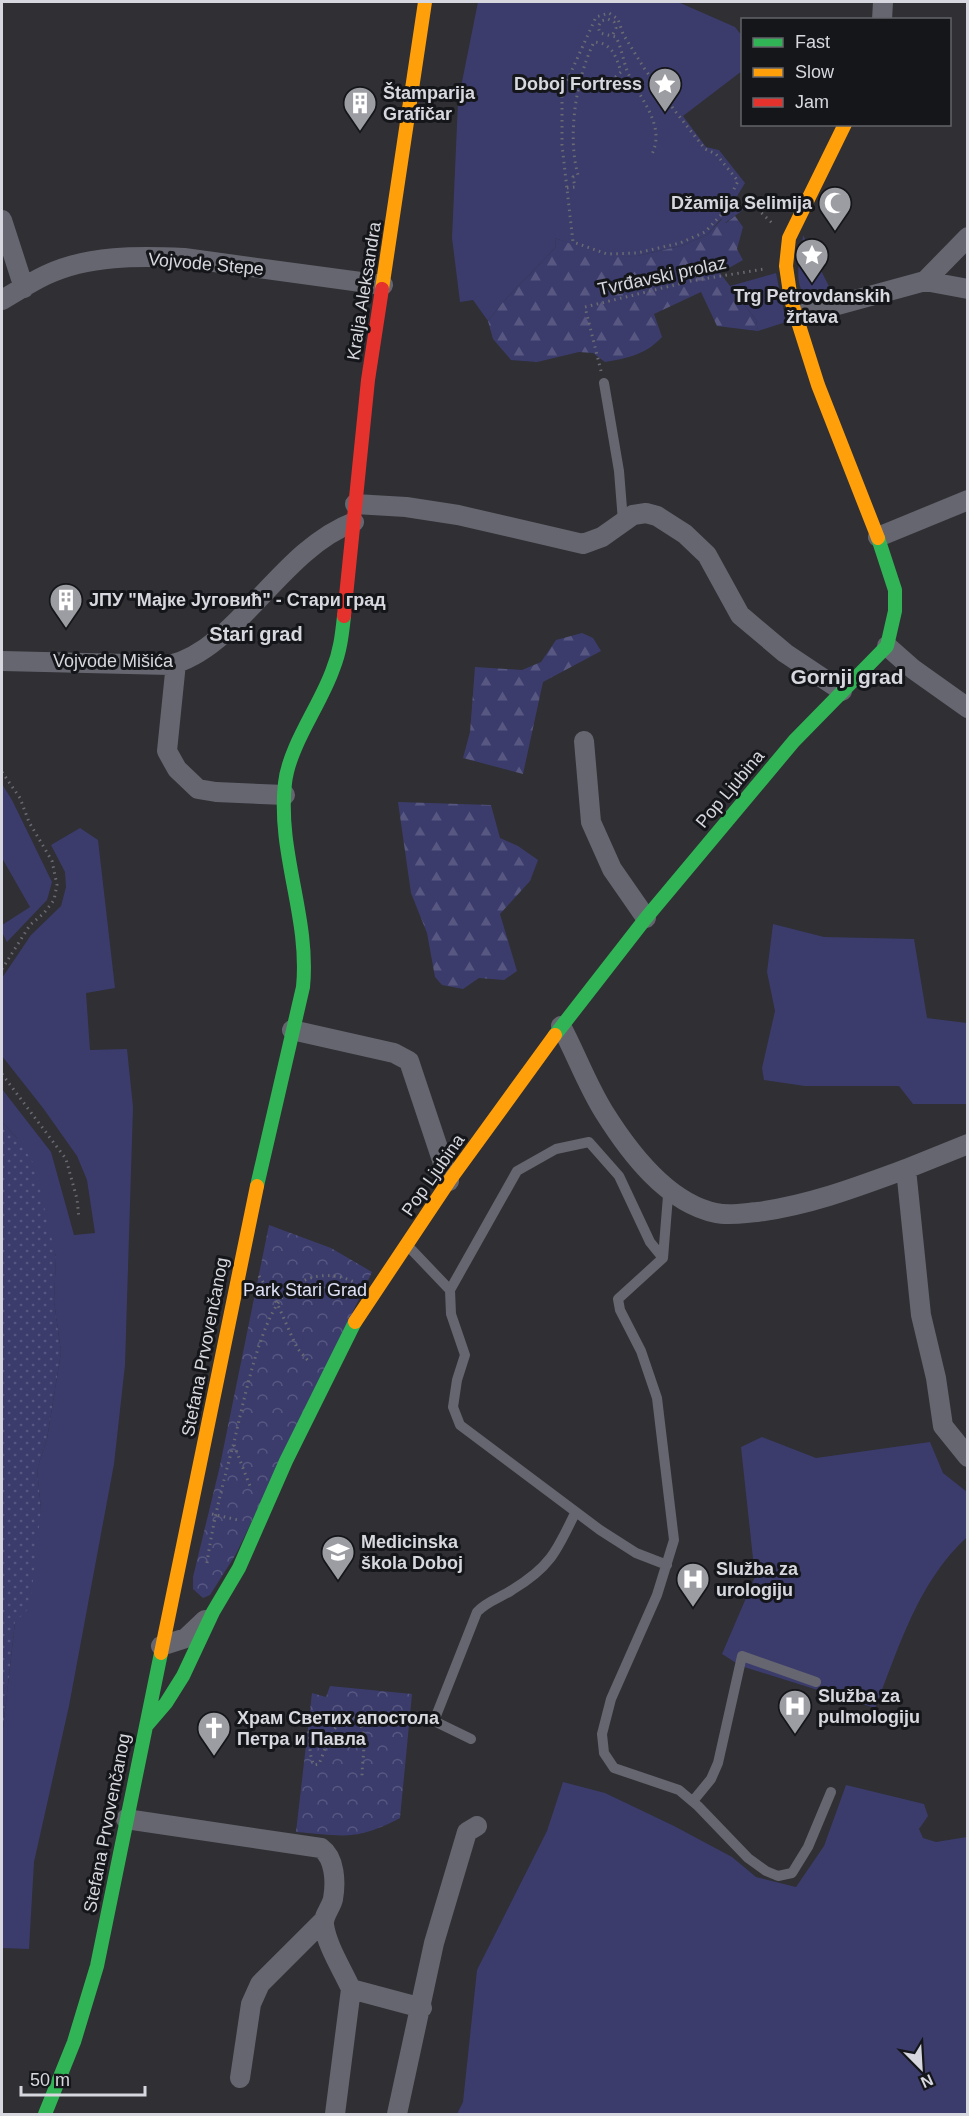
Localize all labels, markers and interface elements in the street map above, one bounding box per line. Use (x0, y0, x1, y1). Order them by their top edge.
legend (741, 18, 951, 126)
text: Fast (795, 32, 830, 52)
text: Slow (795, 62, 835, 82)
place icon: Doboj Fortress (647, 66, 683, 113)
place label: Doboj Fortress (514, 74, 642, 94)
place label: Štamparija Grafičar (383, 82, 476, 124)
building icon: Štamparija Grafičar (342, 85, 378, 132)
text: Jam (795, 92, 829, 112)
mosque icon: Džamija Selimija (817, 185, 853, 232)
place label: Džamija Selimija (671, 193, 813, 213)
street label: Kralja Aleksandra (343, 219, 385, 362)
place icon: Trg Petrovdanskih žrtava (794, 237, 830, 284)
street label: Vojvode Stepe (147, 249, 265, 279)
street label: Tvrđavski prolaz (596, 253, 728, 299)
place label: Trg Petrovdanskih žrtava (733, 286, 891, 327)
building icon: ЈПУ "Мајке Југовић" - Стари град (48, 582, 84, 629)
place label: ЈПУ "Мајке Југовић" - Стари град (89, 590, 386, 610)
district label: Stari grad (209, 623, 303, 645)
street label: Vojvode Mišića (53, 651, 174, 671)
district label: Gornji grad (790, 665, 904, 688)
street label: Pop Ljubina (692, 745, 769, 832)
street label: Pop Ljubina (398, 1130, 469, 1220)
street label: Stefana Prvovenčanog (178, 1256, 232, 1438)
park label: Park Stari Grad (243, 1280, 367, 1300)
place label: Medicinska škola Doboj (361, 1532, 463, 1573)
school or university icon: Medicinska škola Doboj (320, 1534, 356, 1581)
place label: Služba za urologiju (716, 1559, 799, 1600)
hospital icon: Služba za urologiju (675, 1561, 711, 1608)
place label: Služba za pulmologiju (818, 1686, 920, 1727)
hospital icon: Služba za pulmologiju (777, 1688, 813, 1735)
place label: Храм Светих апостола Петра и Павла (237, 1708, 440, 1749)
church icon: Храм Светих апостола Петра и Павла (196, 1710, 232, 1757)
street label: Stefana Prvovenčanog (80, 1732, 134, 1914)
north arrow (891, 2038, 951, 2098)
scale bar (21, 2059, 146, 2097)
text: 50 m (30, 2070, 70, 2090)
text: N (918, 2071, 936, 2091)

